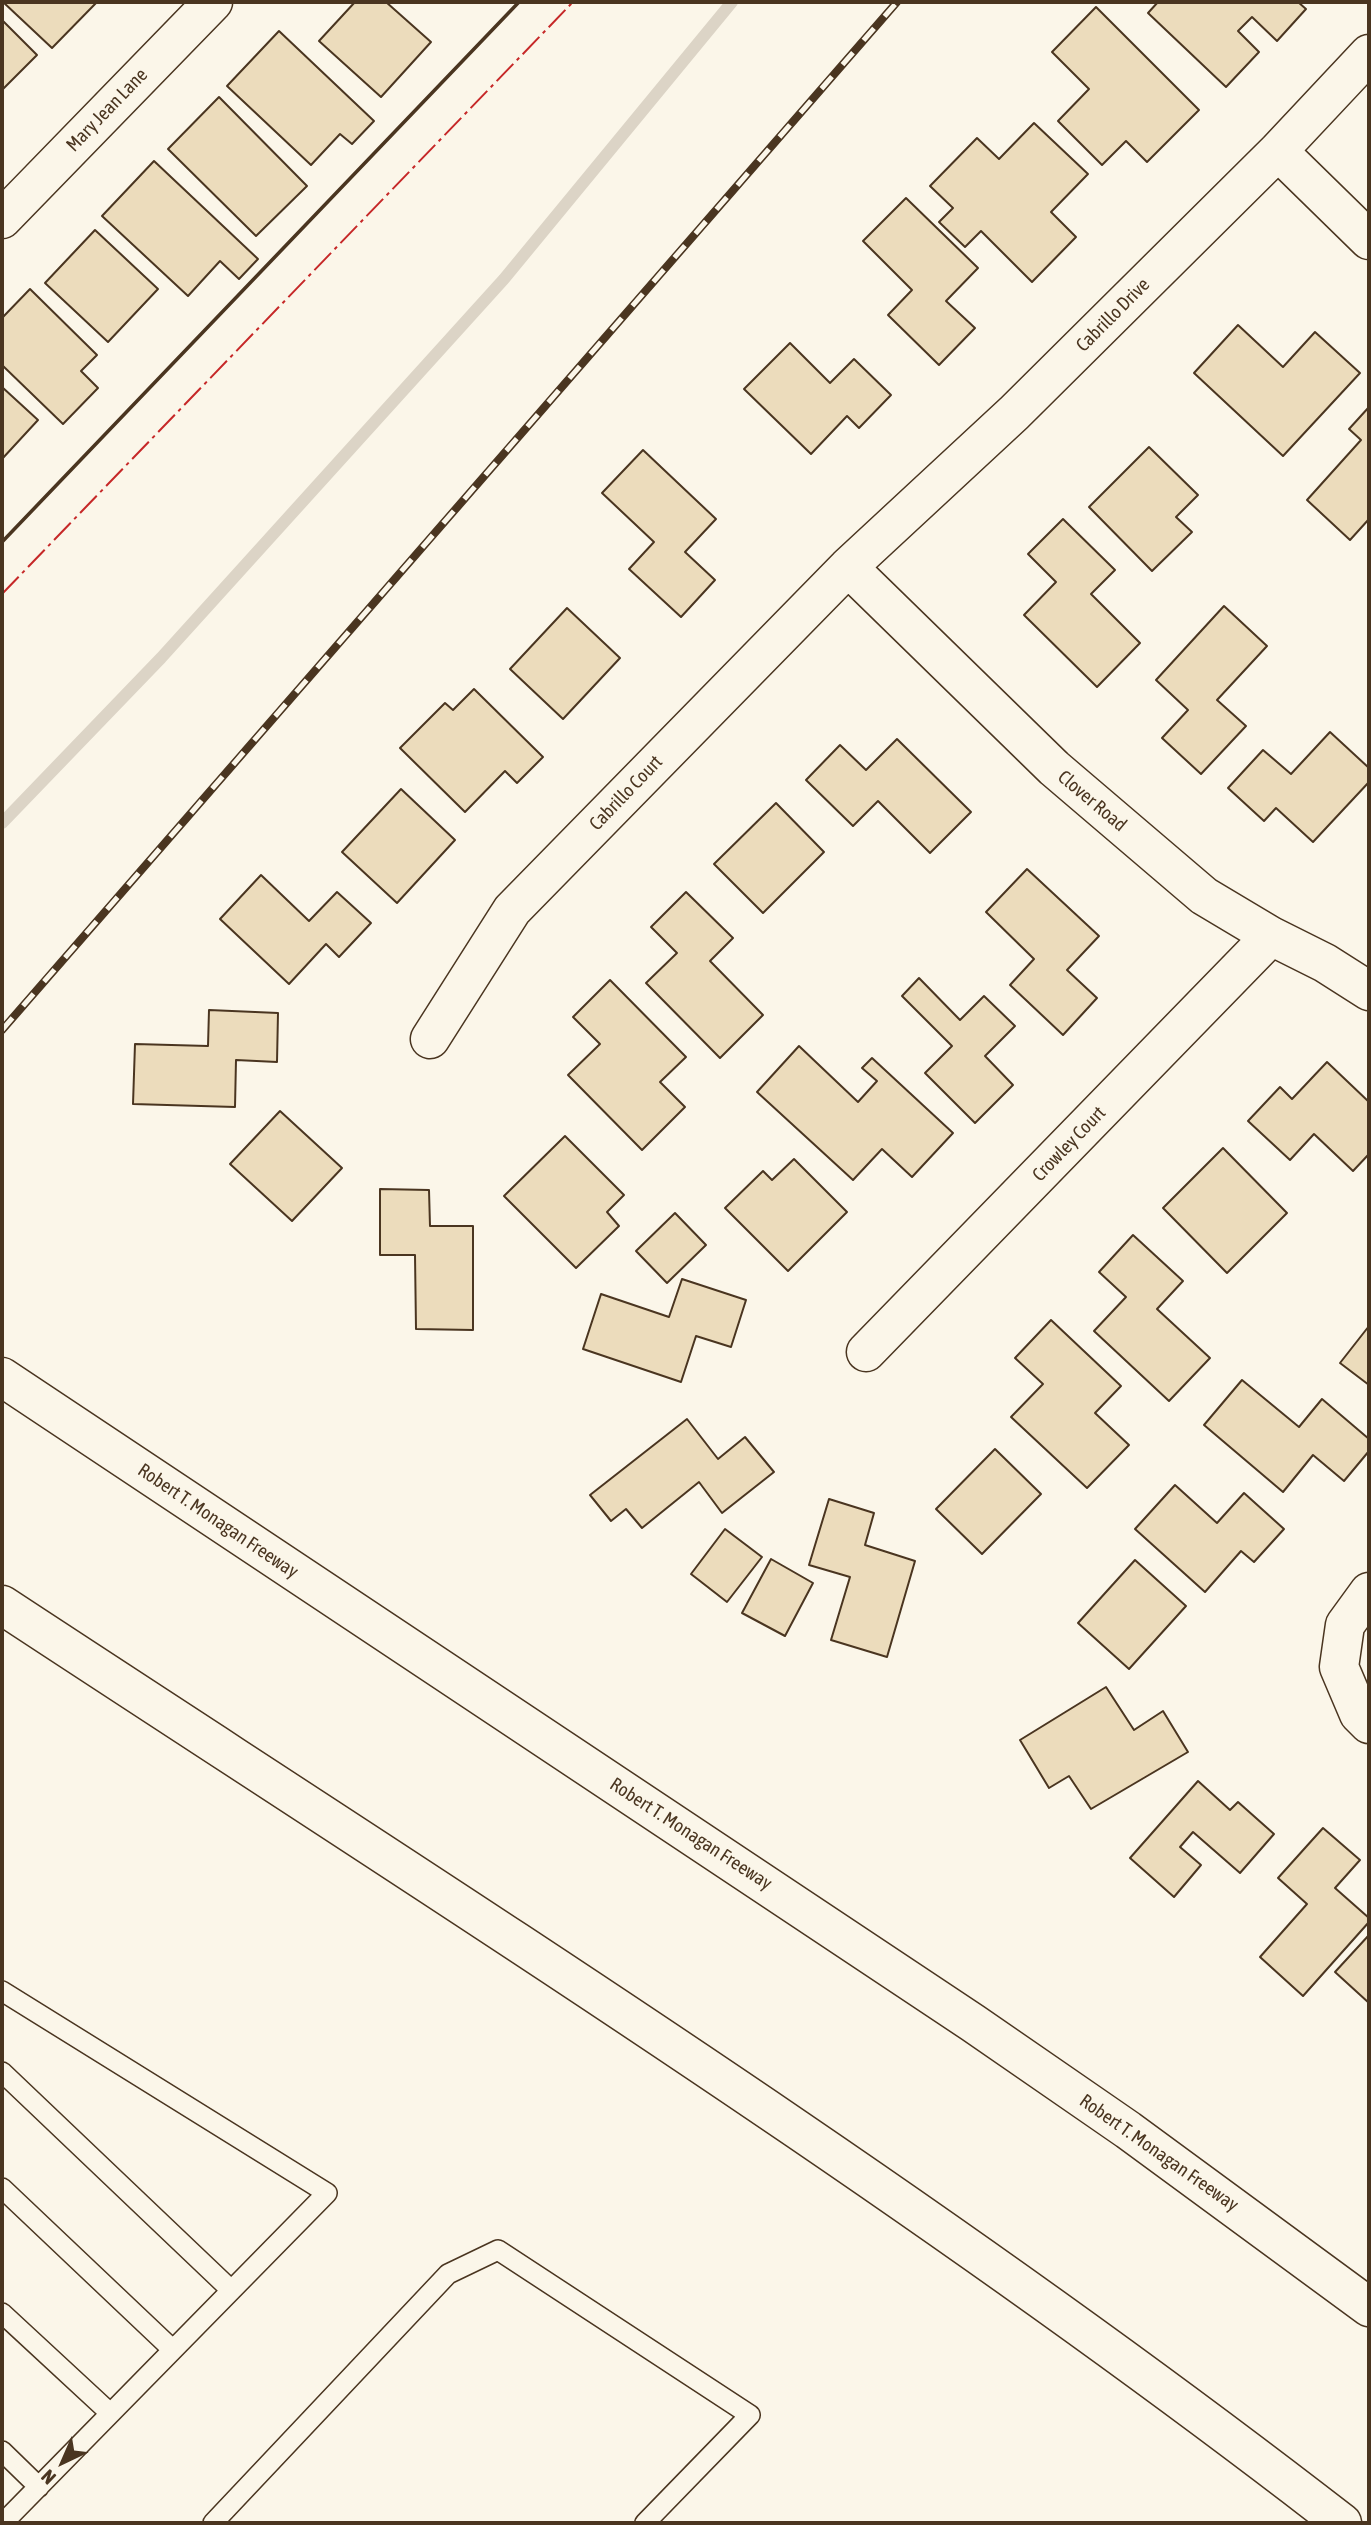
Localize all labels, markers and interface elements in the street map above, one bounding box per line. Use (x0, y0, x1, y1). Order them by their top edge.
street label: Mary Jean Lane (62, 64, 152, 156)
street label: Cabrillo Drive (1071, 273, 1155, 357)
street label: Cabrillo Court (585, 751, 667, 835)
street label: Clover Road (1053, 766, 1131, 836)
street label: Crowley Court (1028, 1102, 1110, 1186)
street label: Robert T. Monagan Freeway (133, 1459, 303, 1583)
street label: Robert T. Monagan Freeway (606, 1773, 776, 1895)
street label: Robert T. Monagan Freeway (1075, 2090, 1243, 2216)
north arrow (28, 2427, 98, 2497)
text: N (37, 2465, 60, 2489)

